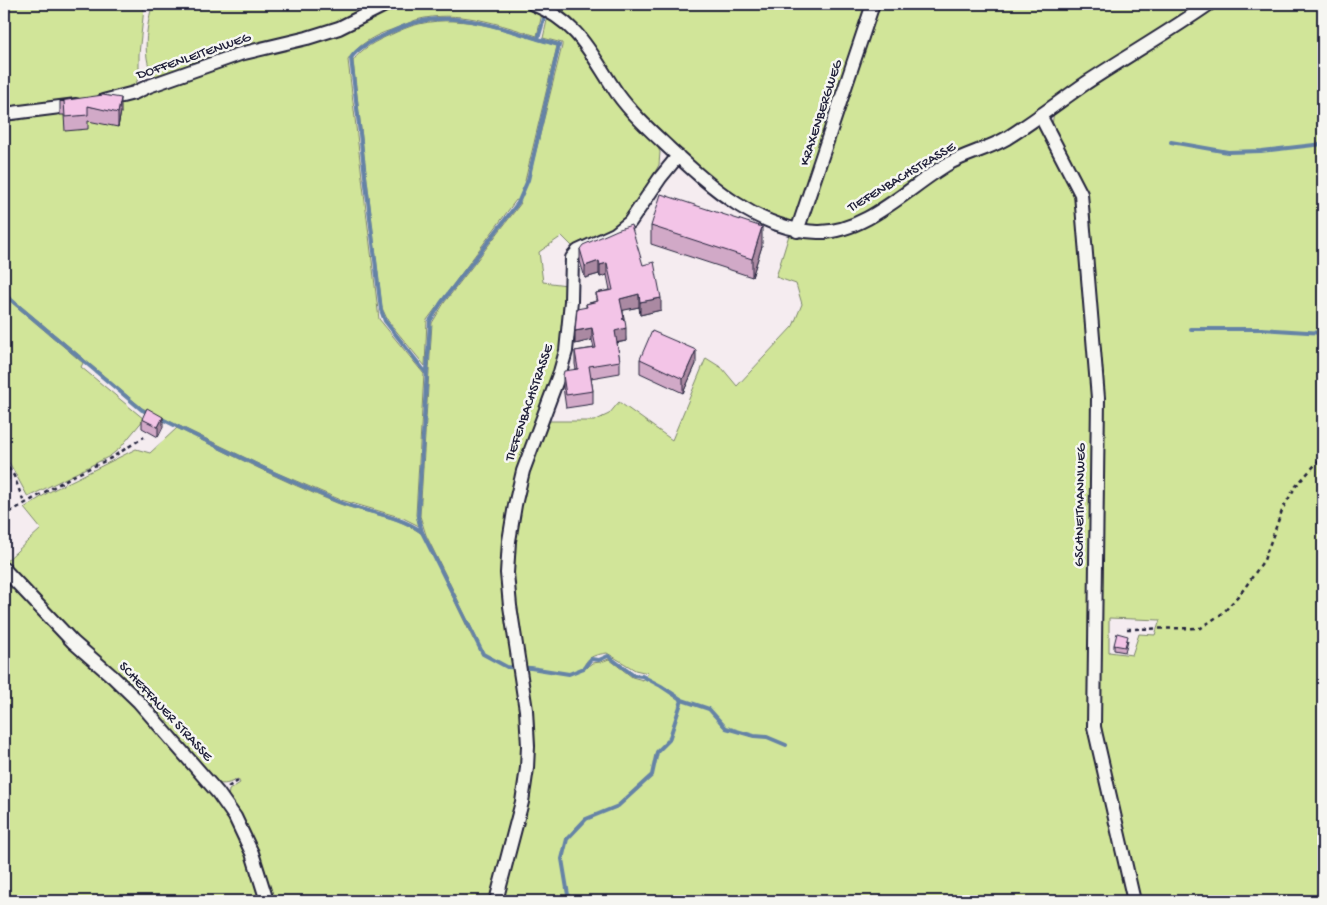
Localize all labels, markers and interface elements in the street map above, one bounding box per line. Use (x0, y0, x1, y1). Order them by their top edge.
street label: DOFFENLEITENWEG (134, 29, 254, 85)
street label: KRAXENBERGWEG (797, 57, 847, 168)
street label: TIEFENBACHSTRASSE (844, 138, 960, 217)
street label: TIEFENBACHSTRASSE (502, 341, 558, 465)
street label: GSCHNEITMANNWEG (1071, 442, 1091, 567)
street label: SCHEFFAUER STRASSE (114, 659, 216, 766)

